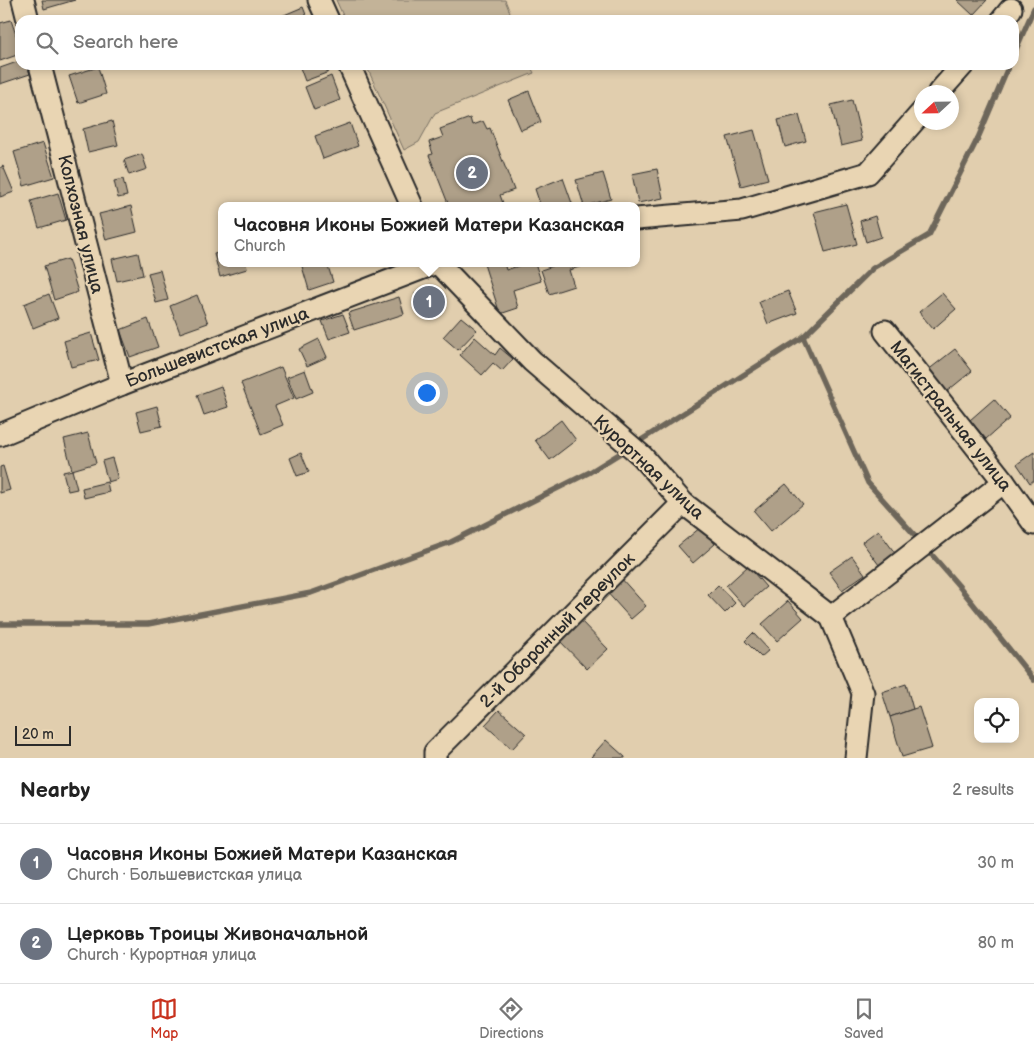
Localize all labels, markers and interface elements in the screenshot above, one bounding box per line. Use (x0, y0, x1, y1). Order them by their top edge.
search box (15, 15, 1019, 70)
icon: search (33, 29, 61, 57)
text: Search here (73, 31, 178, 54)
north arrow (914, 85, 959, 130)
street label: Колхозная улица (53, 153, 108, 296)
pin: 2 (456, 154, 488, 192)
popup (218, 202, 640, 267)
text: Часовня Иконы Божией Матери Казанская (234, 214, 624, 237)
text: Church (234, 237, 286, 256)
pin: 1 (413, 283, 445, 321)
street label: Большевистская улица (123, 303, 312, 392)
street label: Магистральная улица (885, 337, 1016, 496)
your location (414, 380, 440, 406)
street label: Курортная улица (589, 411, 708, 524)
street label: 2-й Оборонный переулок (475, 548, 640, 712)
map controls (974, 698, 1019, 743)
button: locate (974, 698, 1019, 743)
scale bar (15, 723, 71, 746)
text: 20 m (22, 726, 54, 743)
text: Nearby (20, 778, 90, 803)
text: 2 results (952, 781, 1014, 800)
text: Часовня Иконы Божией Матери Казанская (67, 843, 458, 866)
text: 1 (33, 854, 39, 873)
text: 30 m (977, 854, 1014, 873)
text: Church · Большевистская улица (67, 866, 302, 885)
text: Церковь Троицы Живоначальной (67, 923, 368, 946)
text: 2 (31, 934, 41, 953)
text: 80 m (978, 934, 1014, 953)
text: Church · Курортная улица (67, 946, 257, 965)
tab: Map (150, 995, 179, 1042)
tab: Directions (479, 995, 544, 1042)
tab: Saved (844, 995, 884, 1042)

